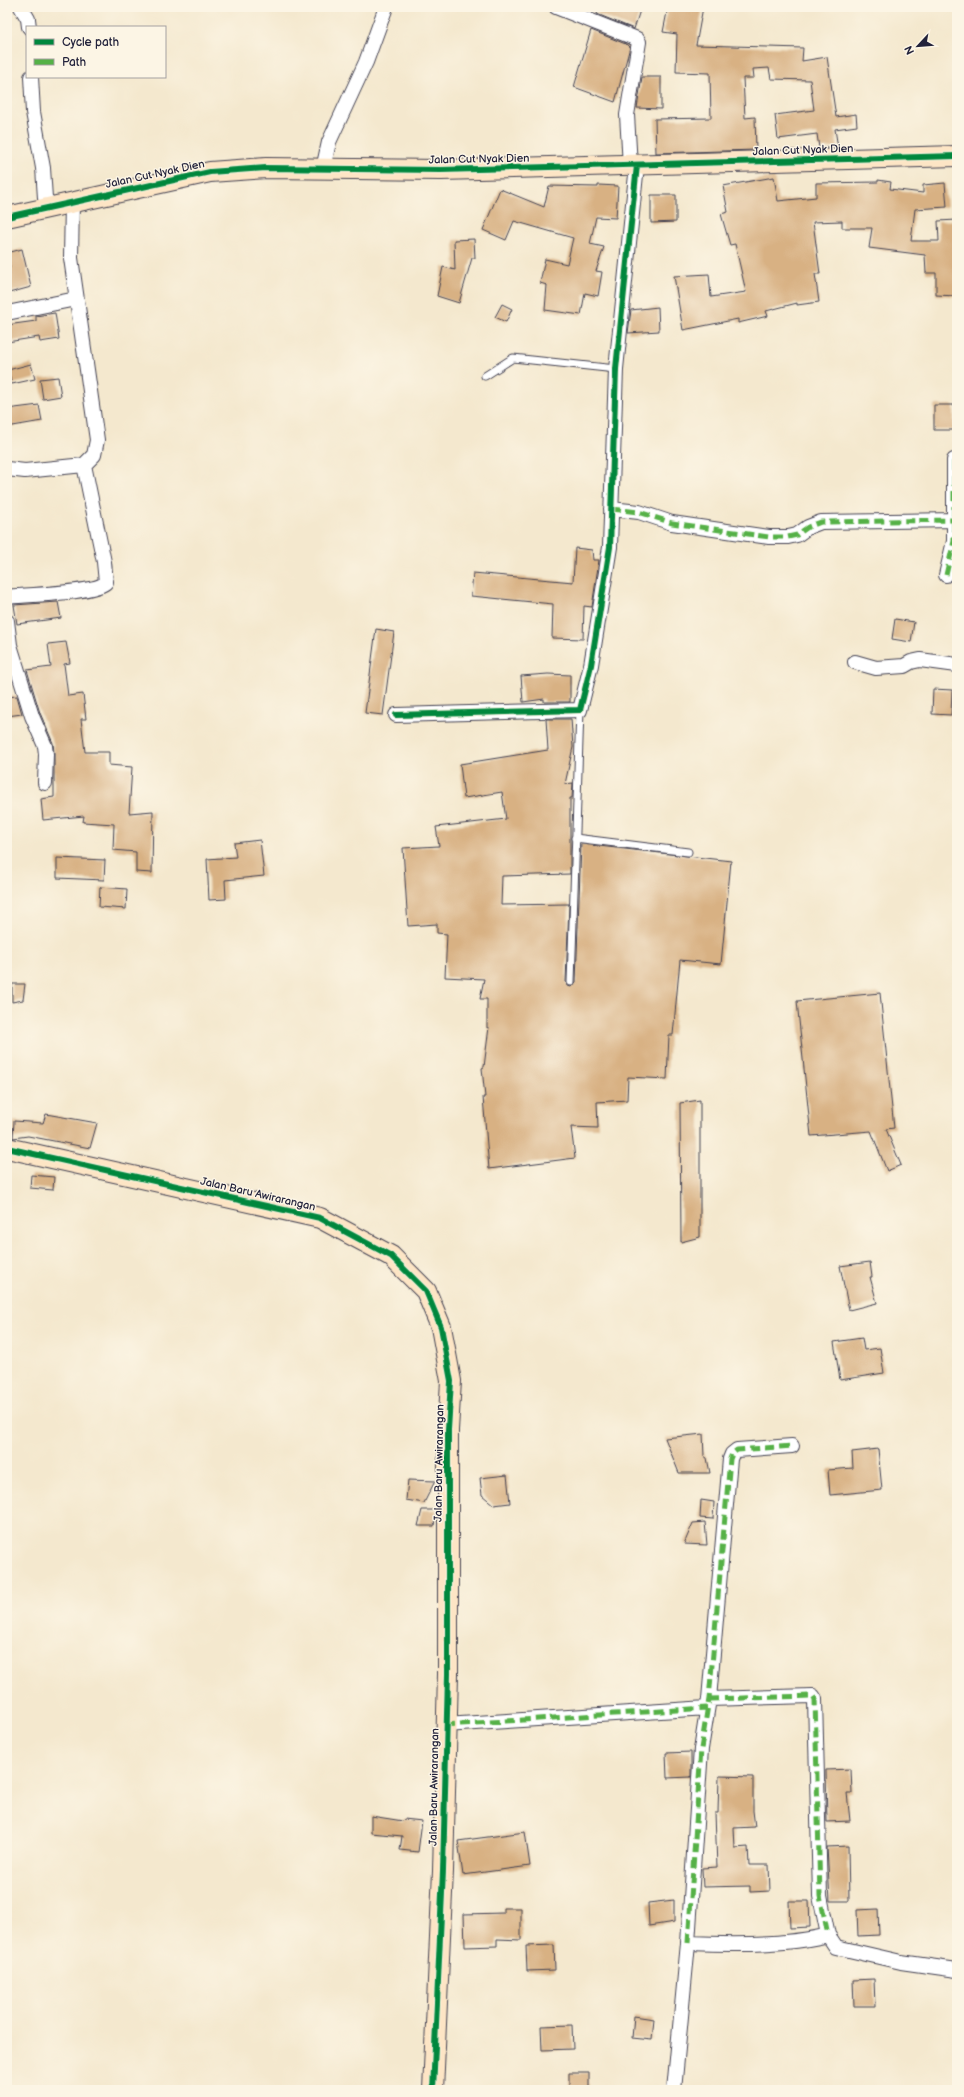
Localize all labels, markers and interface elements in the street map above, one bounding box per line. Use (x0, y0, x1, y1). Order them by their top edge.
legend (26, 26, 166, 78)
north arrow (898, 26, 938, 66)
text: Cycle path (62, 35, 119, 50)
text: N (902, 44, 917, 57)
text: Path (62, 55, 87, 70)
street label: Jalan Cut Nyak Dien (752, 142, 854, 158)
street label: Jalan Cut Nyak Dien (429, 152, 529, 166)
street label: Jalan Cut Nyak Dien (104, 157, 206, 191)
street label: Jalan Baru Awirarangan (199, 1174, 317, 1214)
street label: Jalan Baru Awirarangan (431, 1404, 447, 1522)
street label: Jalan Baru Awirarangan (426, 1728, 442, 1846)

